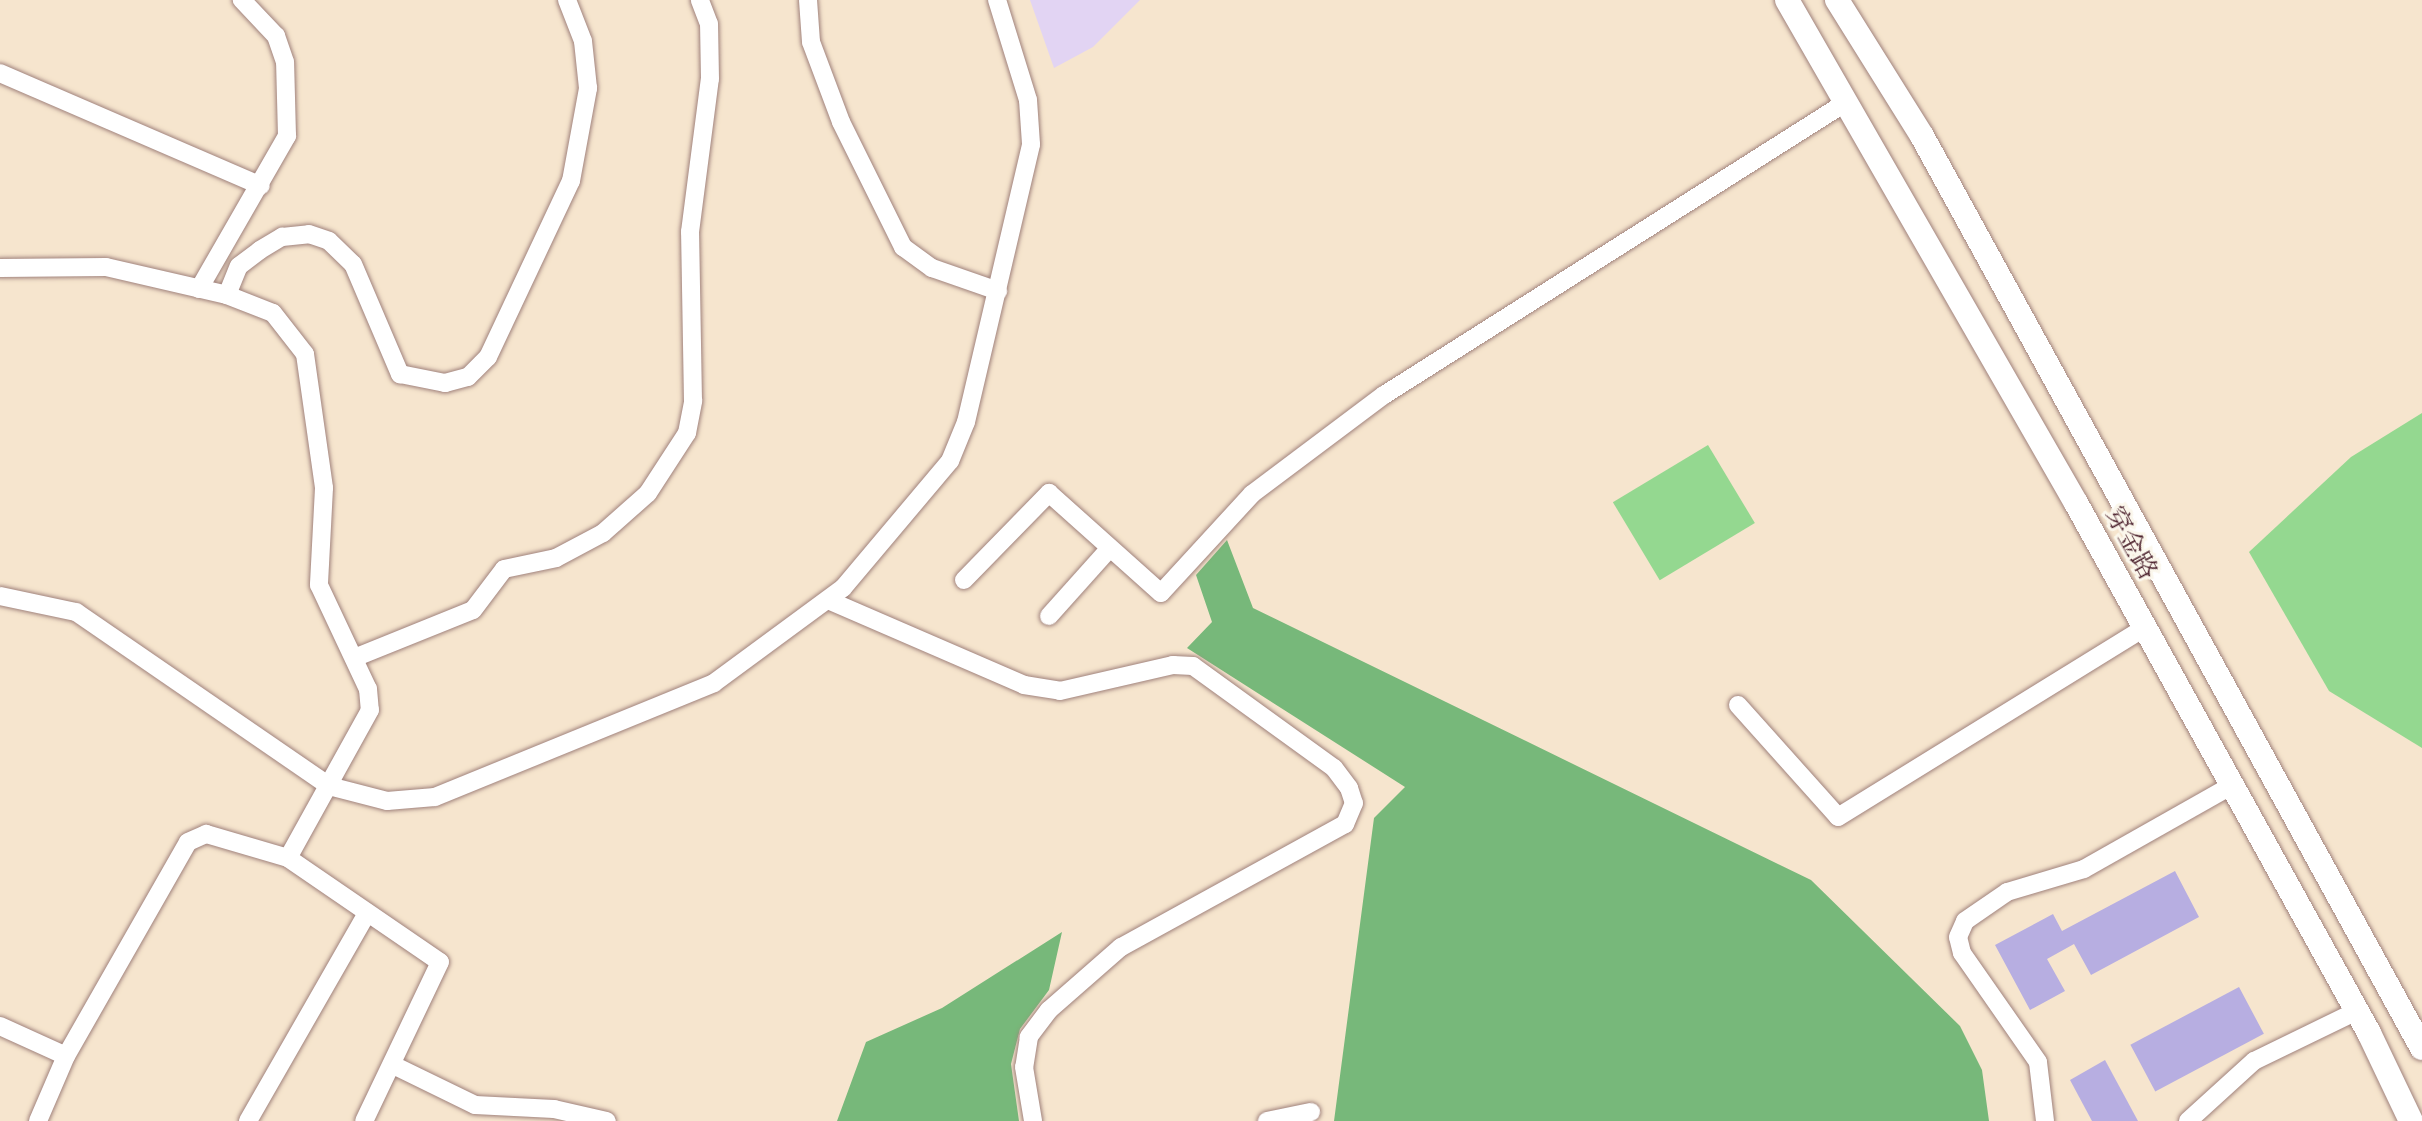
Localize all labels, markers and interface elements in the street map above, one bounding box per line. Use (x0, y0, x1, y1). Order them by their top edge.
street label: 穿金路 (2098, 501, 2164, 585)

